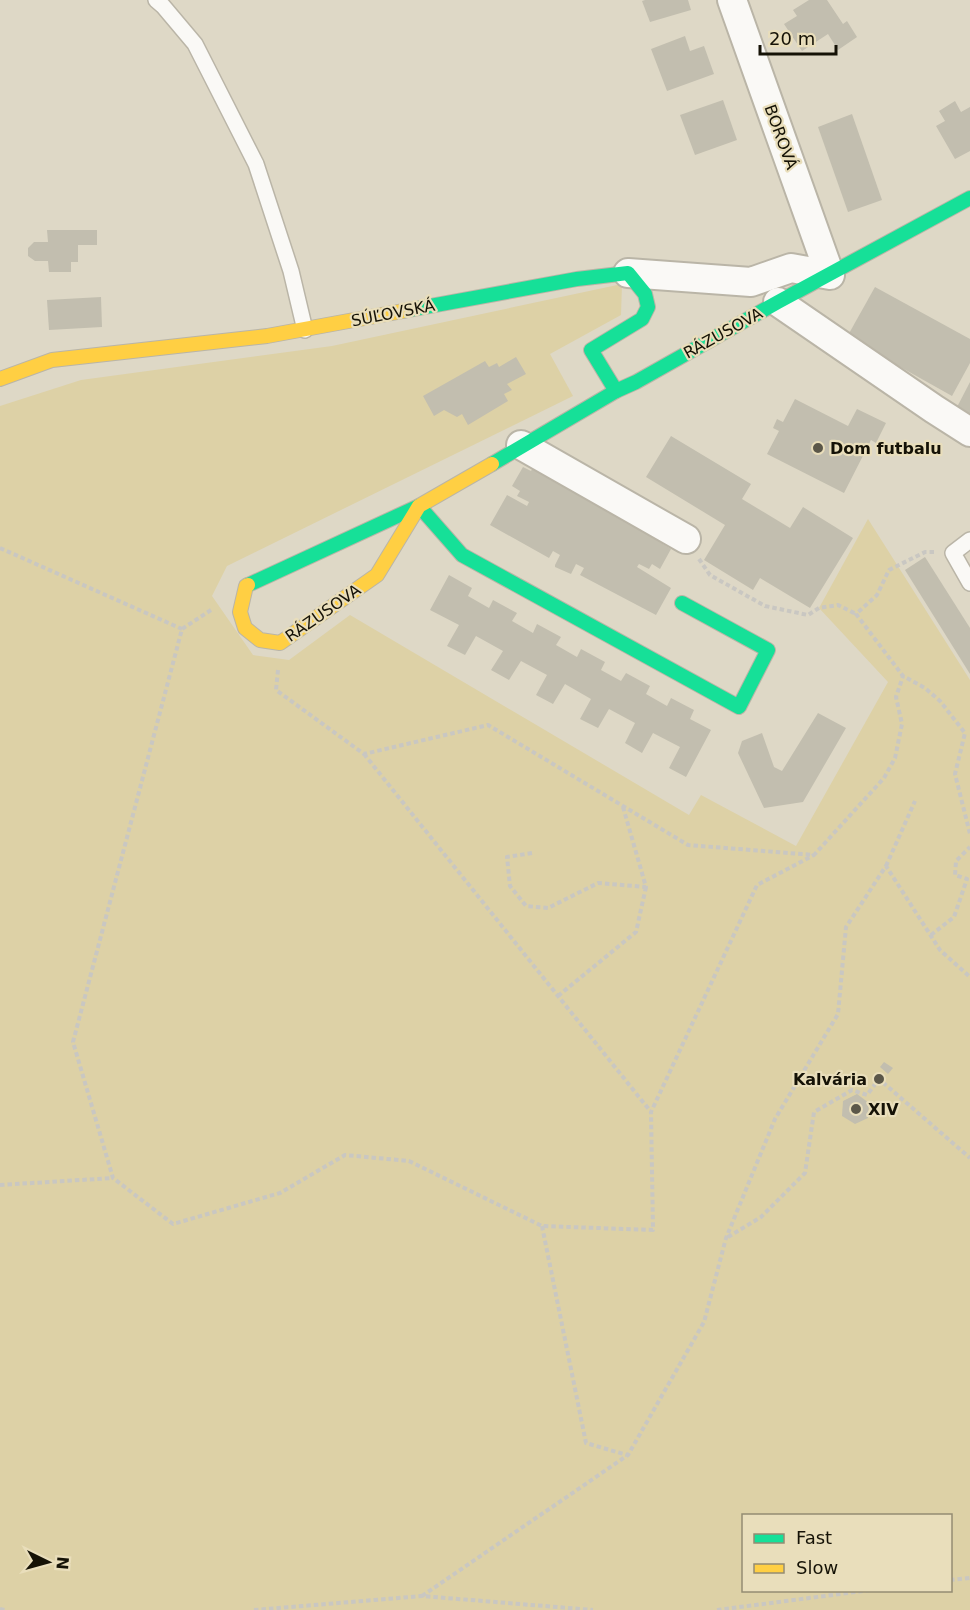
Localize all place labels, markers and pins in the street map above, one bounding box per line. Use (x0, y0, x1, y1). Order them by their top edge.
place label: Dom futbalu (830, 439, 942, 458)
marker: Dom futbalu (811, 441, 825, 455)
place label: Kalvária (793, 1070, 867, 1089)
marker: Kalvária (872, 1072, 886, 1086)
place label: XIV (868, 1100, 899, 1119)
marker: XIV (849, 1102, 863, 1116)

